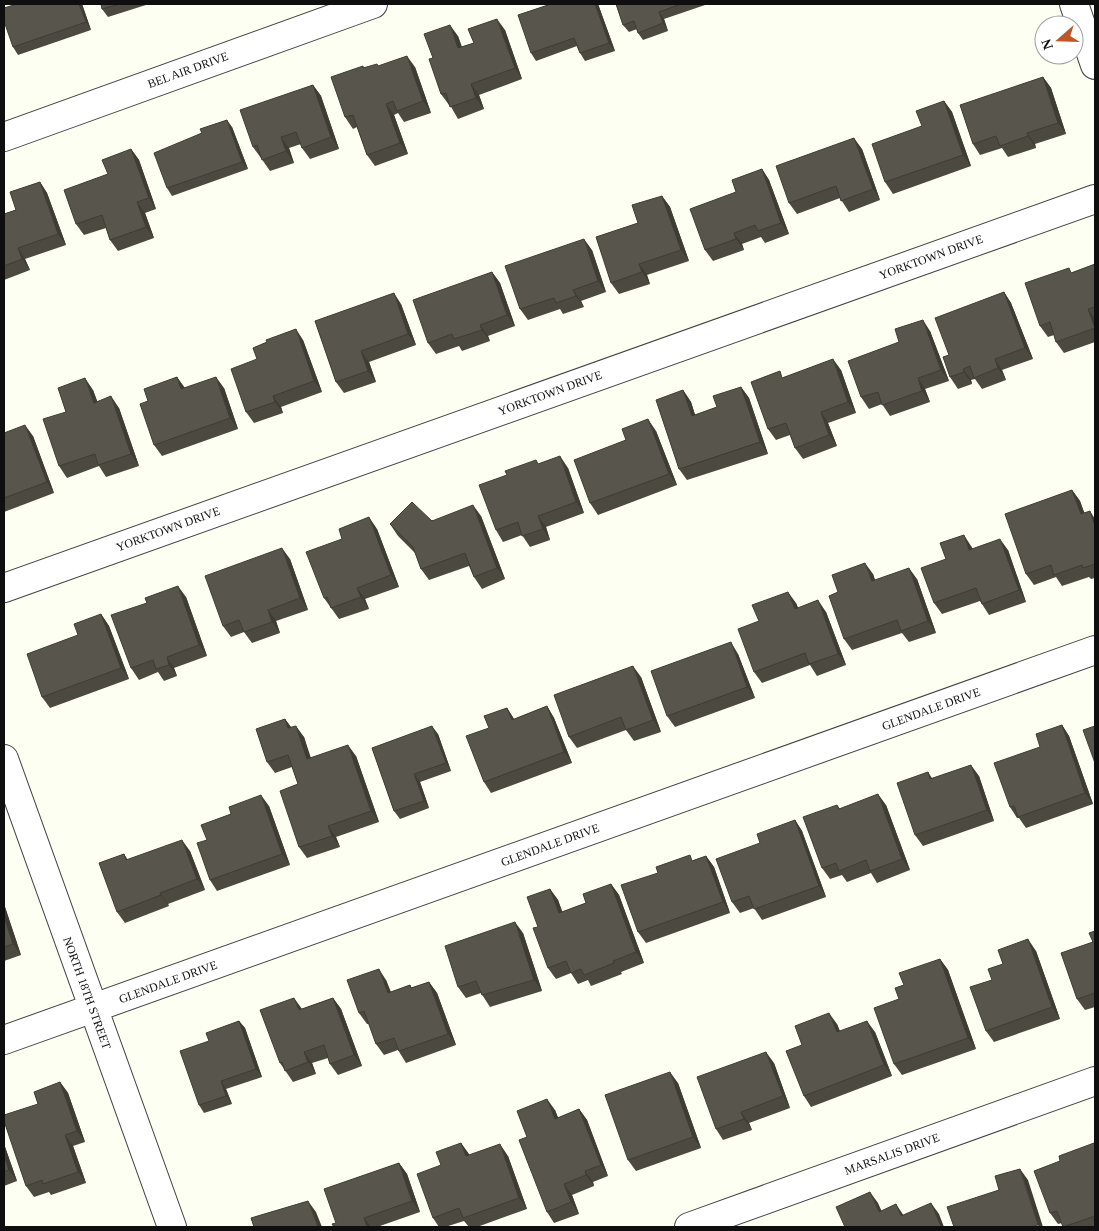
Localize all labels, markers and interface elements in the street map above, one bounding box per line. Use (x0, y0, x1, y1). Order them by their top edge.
north arrow (1034, 15, 1084, 65)
text: N (1038, 37, 1056, 52)
street label: BEL AIR DRIVE (146, 49, 230, 91)
street label: YORKTOWN DRIVE (877, 232, 985, 282)
street label: YORKTOWN DRIVE (496, 368, 604, 418)
street label: YORKTOWN DRIVE (114, 504, 222, 554)
street label: GLENDALE DRIVE (880, 685, 982, 733)
street label: GLENDALE DRIVE (499, 821, 601, 869)
street label: NORTH 18TH STREET (60, 935, 114, 1052)
street label: GLENDALE DRIVE (117, 958, 219, 1006)
street label: MARSALIS DRIVE (842, 1130, 942, 1178)

